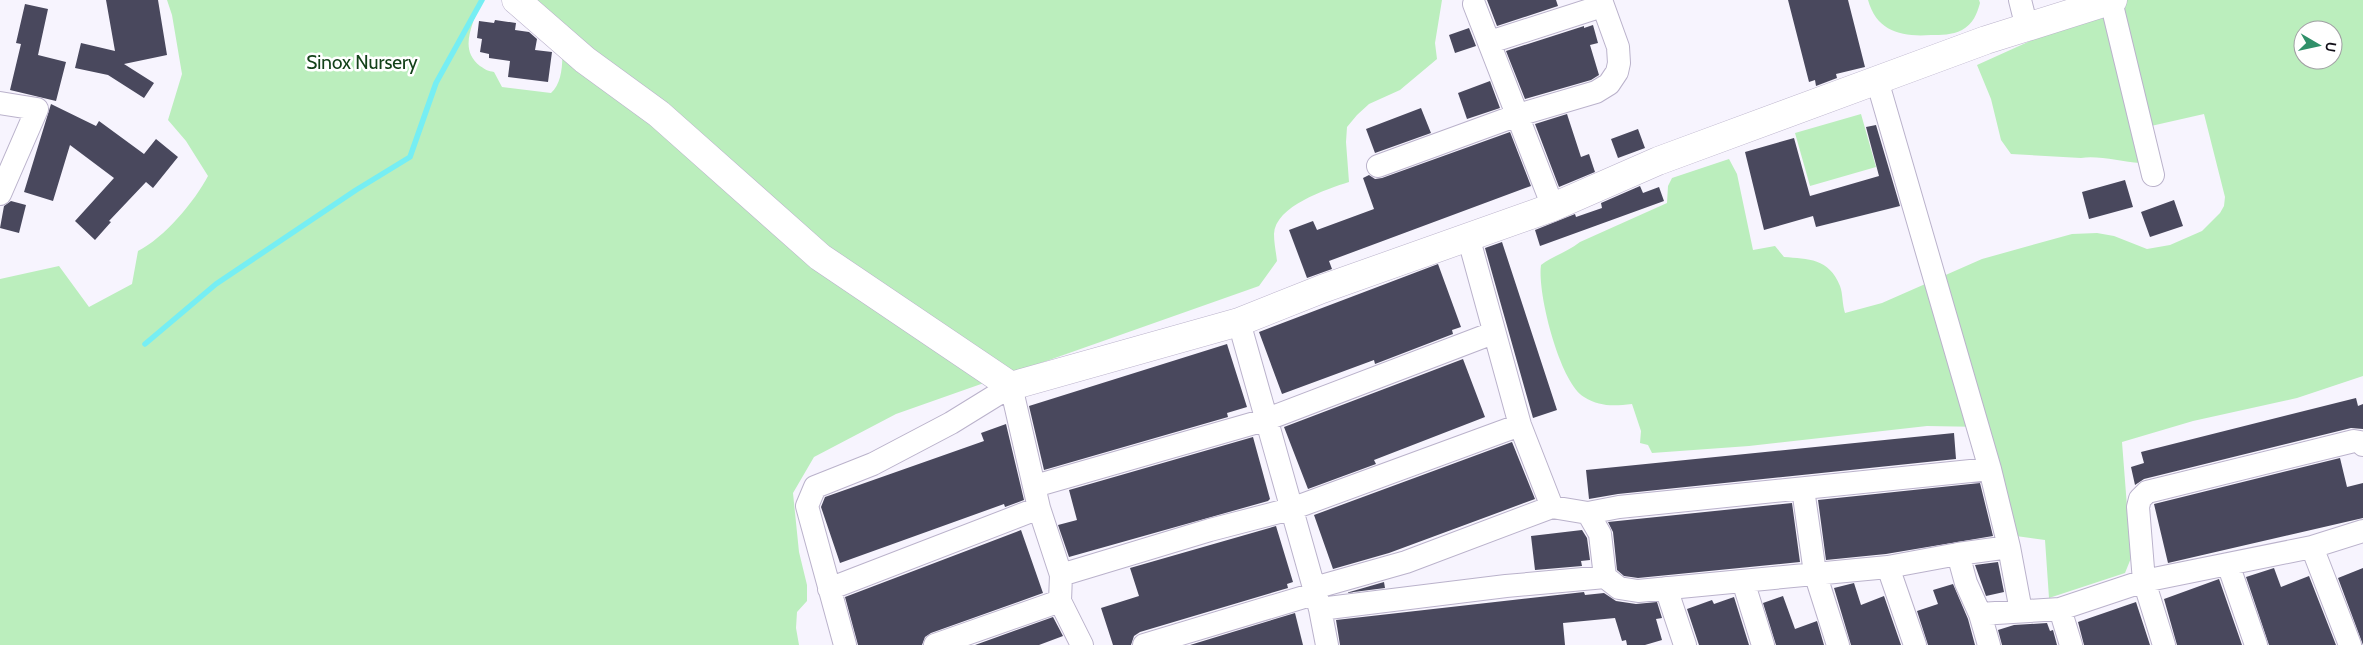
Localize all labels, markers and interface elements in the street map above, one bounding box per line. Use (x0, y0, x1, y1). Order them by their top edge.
north arrow (2293, 20, 2343, 70)
text: U (2321, 41, 2341, 53)
park label: Sinox Nursery (306, 51, 418, 74)

